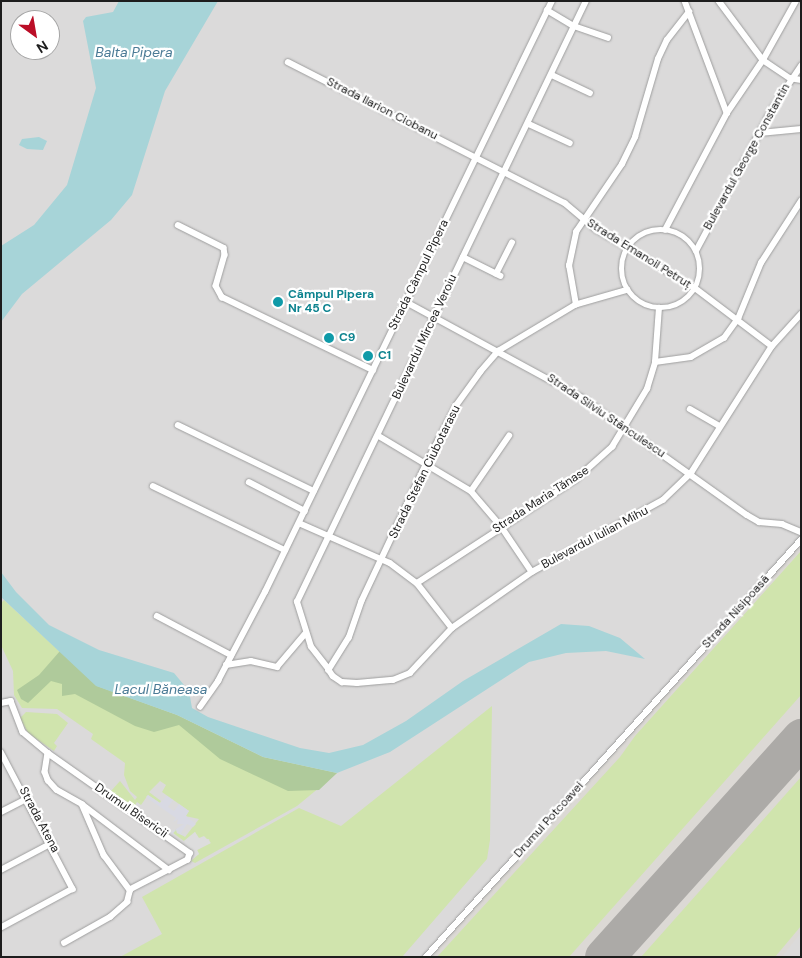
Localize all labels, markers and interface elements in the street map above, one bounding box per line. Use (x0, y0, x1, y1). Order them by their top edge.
north arrow (10, 10, 60, 60)
text: N (33, 37, 52, 57)
water label: Balta Pipera (95, 44, 173, 60)
street label: Strada Ilarion Ciobanu (324, 75, 440, 143)
street label: Bulevardul George Constantin (701, 81, 793, 233)
street label: Strada Emanoil Petruț (584, 216, 694, 292)
street label: Strada Câmpul Pipera (386, 217, 452, 333)
street label: Bulevardul Mircea Veroiu (390, 272, 460, 402)
place label: Câmpul Pipera Nr 45 C (288, 288, 374, 316)
marker: Câmpul Pipera Nr 45 C (272, 296, 284, 308)
place label: C9 (339, 331, 355, 345)
marker: C9 (323, 332, 335, 344)
place label: C1 (378, 349, 391, 363)
marker: C1 (362, 350, 374, 362)
street label: Strada Silviu Stănculescu (544, 371, 668, 461)
street label: Strada Stefan Ciubotarasu (386, 403, 464, 541)
street label: Strada Maria Tănase (490, 463, 592, 537)
street label: Bulevardul Iulian Mihu (539, 504, 651, 572)
street label: Strada Nisipoasă (699, 572, 773, 652)
water label: Lacul Băneasa (114, 681, 208, 697)
street label: Drumul Potcoavei (511, 779, 587, 861)
street label: Drumul Bisericii (92, 780, 170, 842)
street label: Strada Atena (16, 785, 62, 855)

